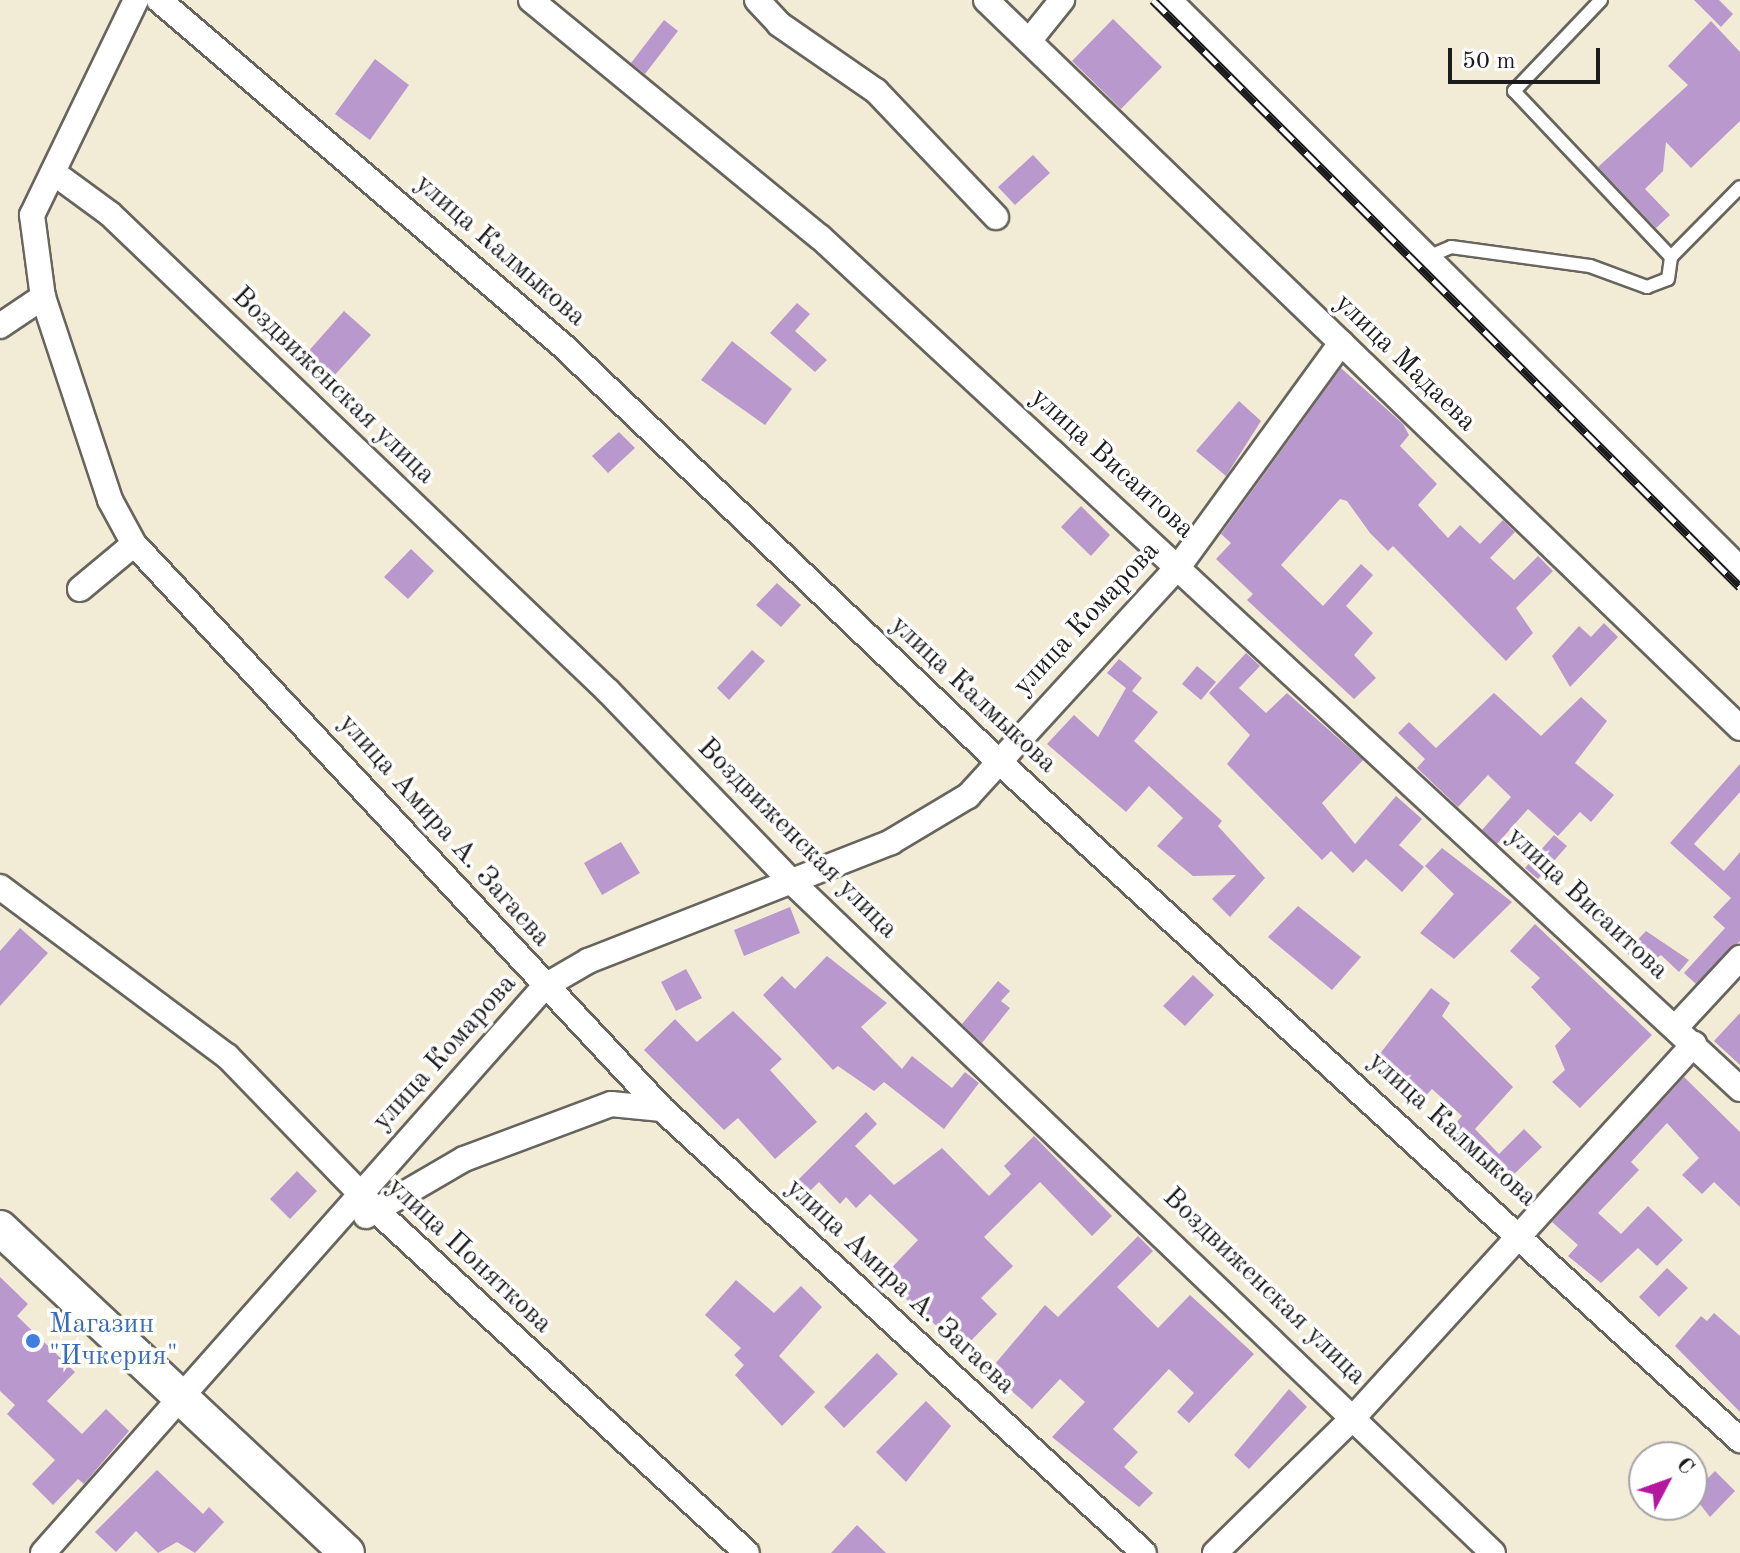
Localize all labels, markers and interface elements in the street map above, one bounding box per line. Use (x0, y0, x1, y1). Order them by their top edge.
scale bar (1452, 32, 1604, 82)
text: 50 m (1462, 50, 1516, 74)
street label: улица Калмыкова (407, 167, 593, 335)
street label: Воздвиженская улица (224, 280, 442, 492)
street label: улица Мадаева (1327, 287, 1483, 439)
street label: улица Висаитова (1023, 381, 1201, 547)
street label: улица Комарова (1007, 535, 1167, 703)
street label: улица Калмыкова (882, 609, 1064, 781)
street label: улица Амира А. Загаева (331, 708, 557, 954)
street label: Воздвиженская улица (690, 732, 904, 946)
street label: улица Висаитова (1499, 820, 1675, 988)
street label: улица Комарова (366, 968, 524, 1138)
street label: улица Калмыкова (1360, 1045, 1544, 1215)
street label: улица Поняткова (379, 1171, 559, 1341)
street label: улица Амира А. Загаева (778, 1172, 1022, 1402)
street label: Воздвиженская улица (1155, 1181, 1373, 1393)
place label: Магазин "Ичкерия" (49, 1308, 178, 1374)
marker: Магазин "Ичкерия" (24, 1332, 42, 1350)
north arrow (1628, 1441, 1708, 1521)
text: С (1672, 1454, 1698, 1479)

